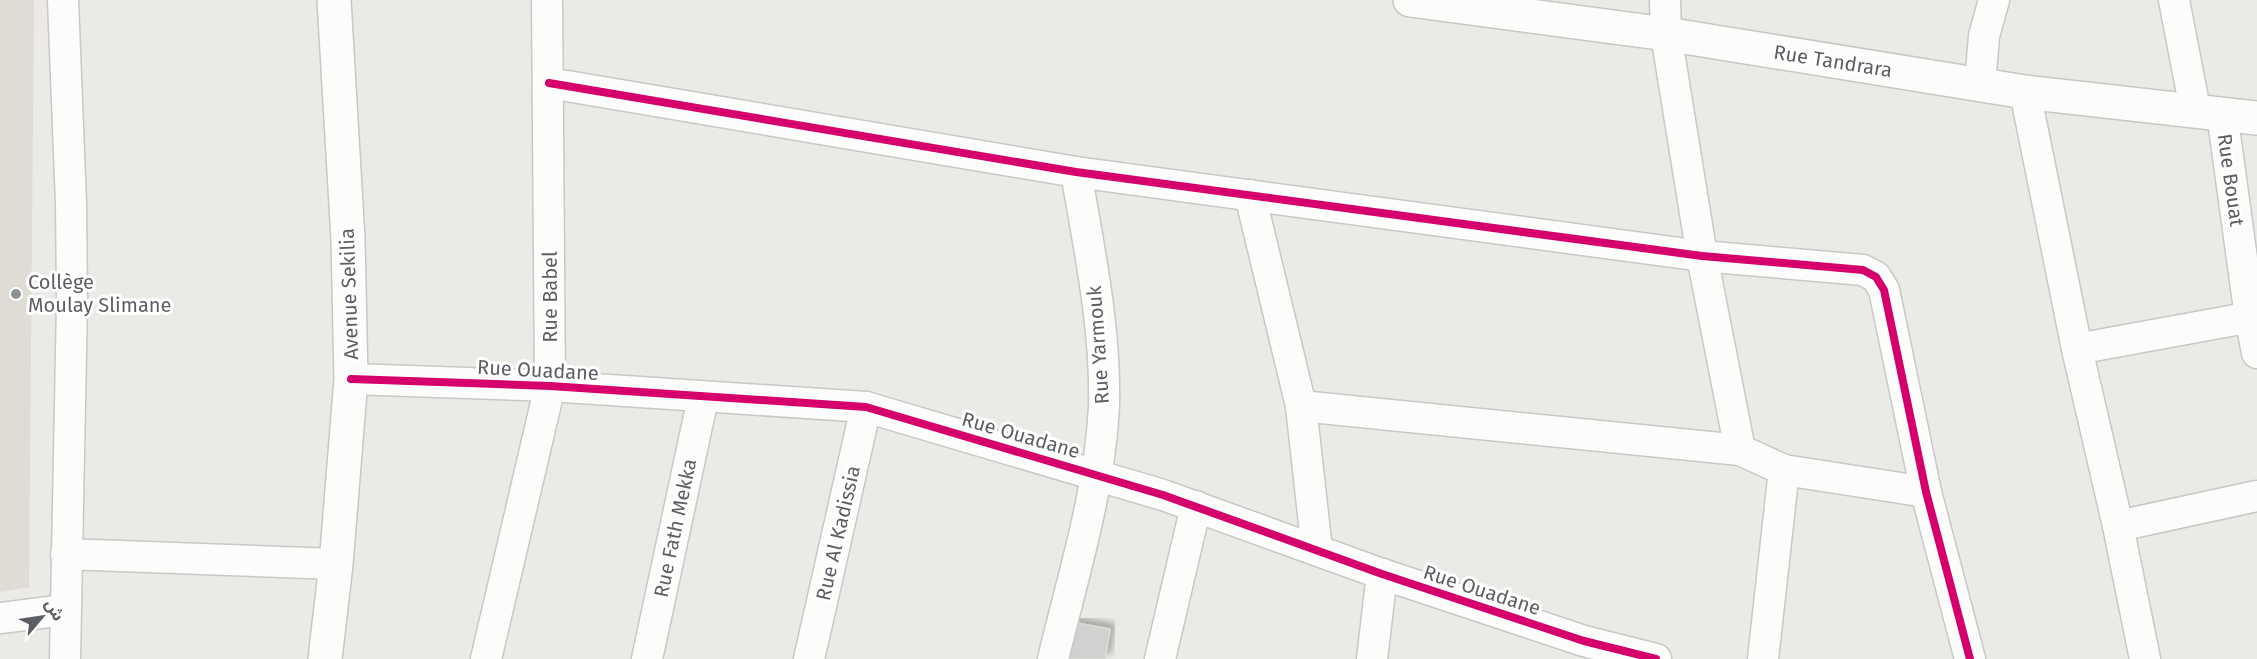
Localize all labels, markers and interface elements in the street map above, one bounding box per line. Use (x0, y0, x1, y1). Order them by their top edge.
street label: Rue Tandrara (1772, 40, 1894, 82)
street label: Rue Bouat (2213, 132, 2249, 229)
street label: Avenue Sekilia (335, 228, 363, 360)
street label: Rue Babel (538, 251, 562, 343)
place label: Collège Moulay Slimane (28, 270, 171, 317)
street label: Rue Yarmouk (1082, 284, 1114, 405)
marker: Collège Moulay Slimane (9, 287, 23, 301)
street label: Rue Ouadane (477, 355, 599, 385)
street label: Rue Ouadane (959, 407, 1083, 463)
street label: Rue Fath Mekka (649, 456, 701, 600)
street label: Rue Al Kadissia (811, 463, 865, 603)
street label: Rue Ouadane (1420, 560, 1544, 620)
north arrow (12, 587, 72, 647)
text: ش (41, 596, 68, 624)

